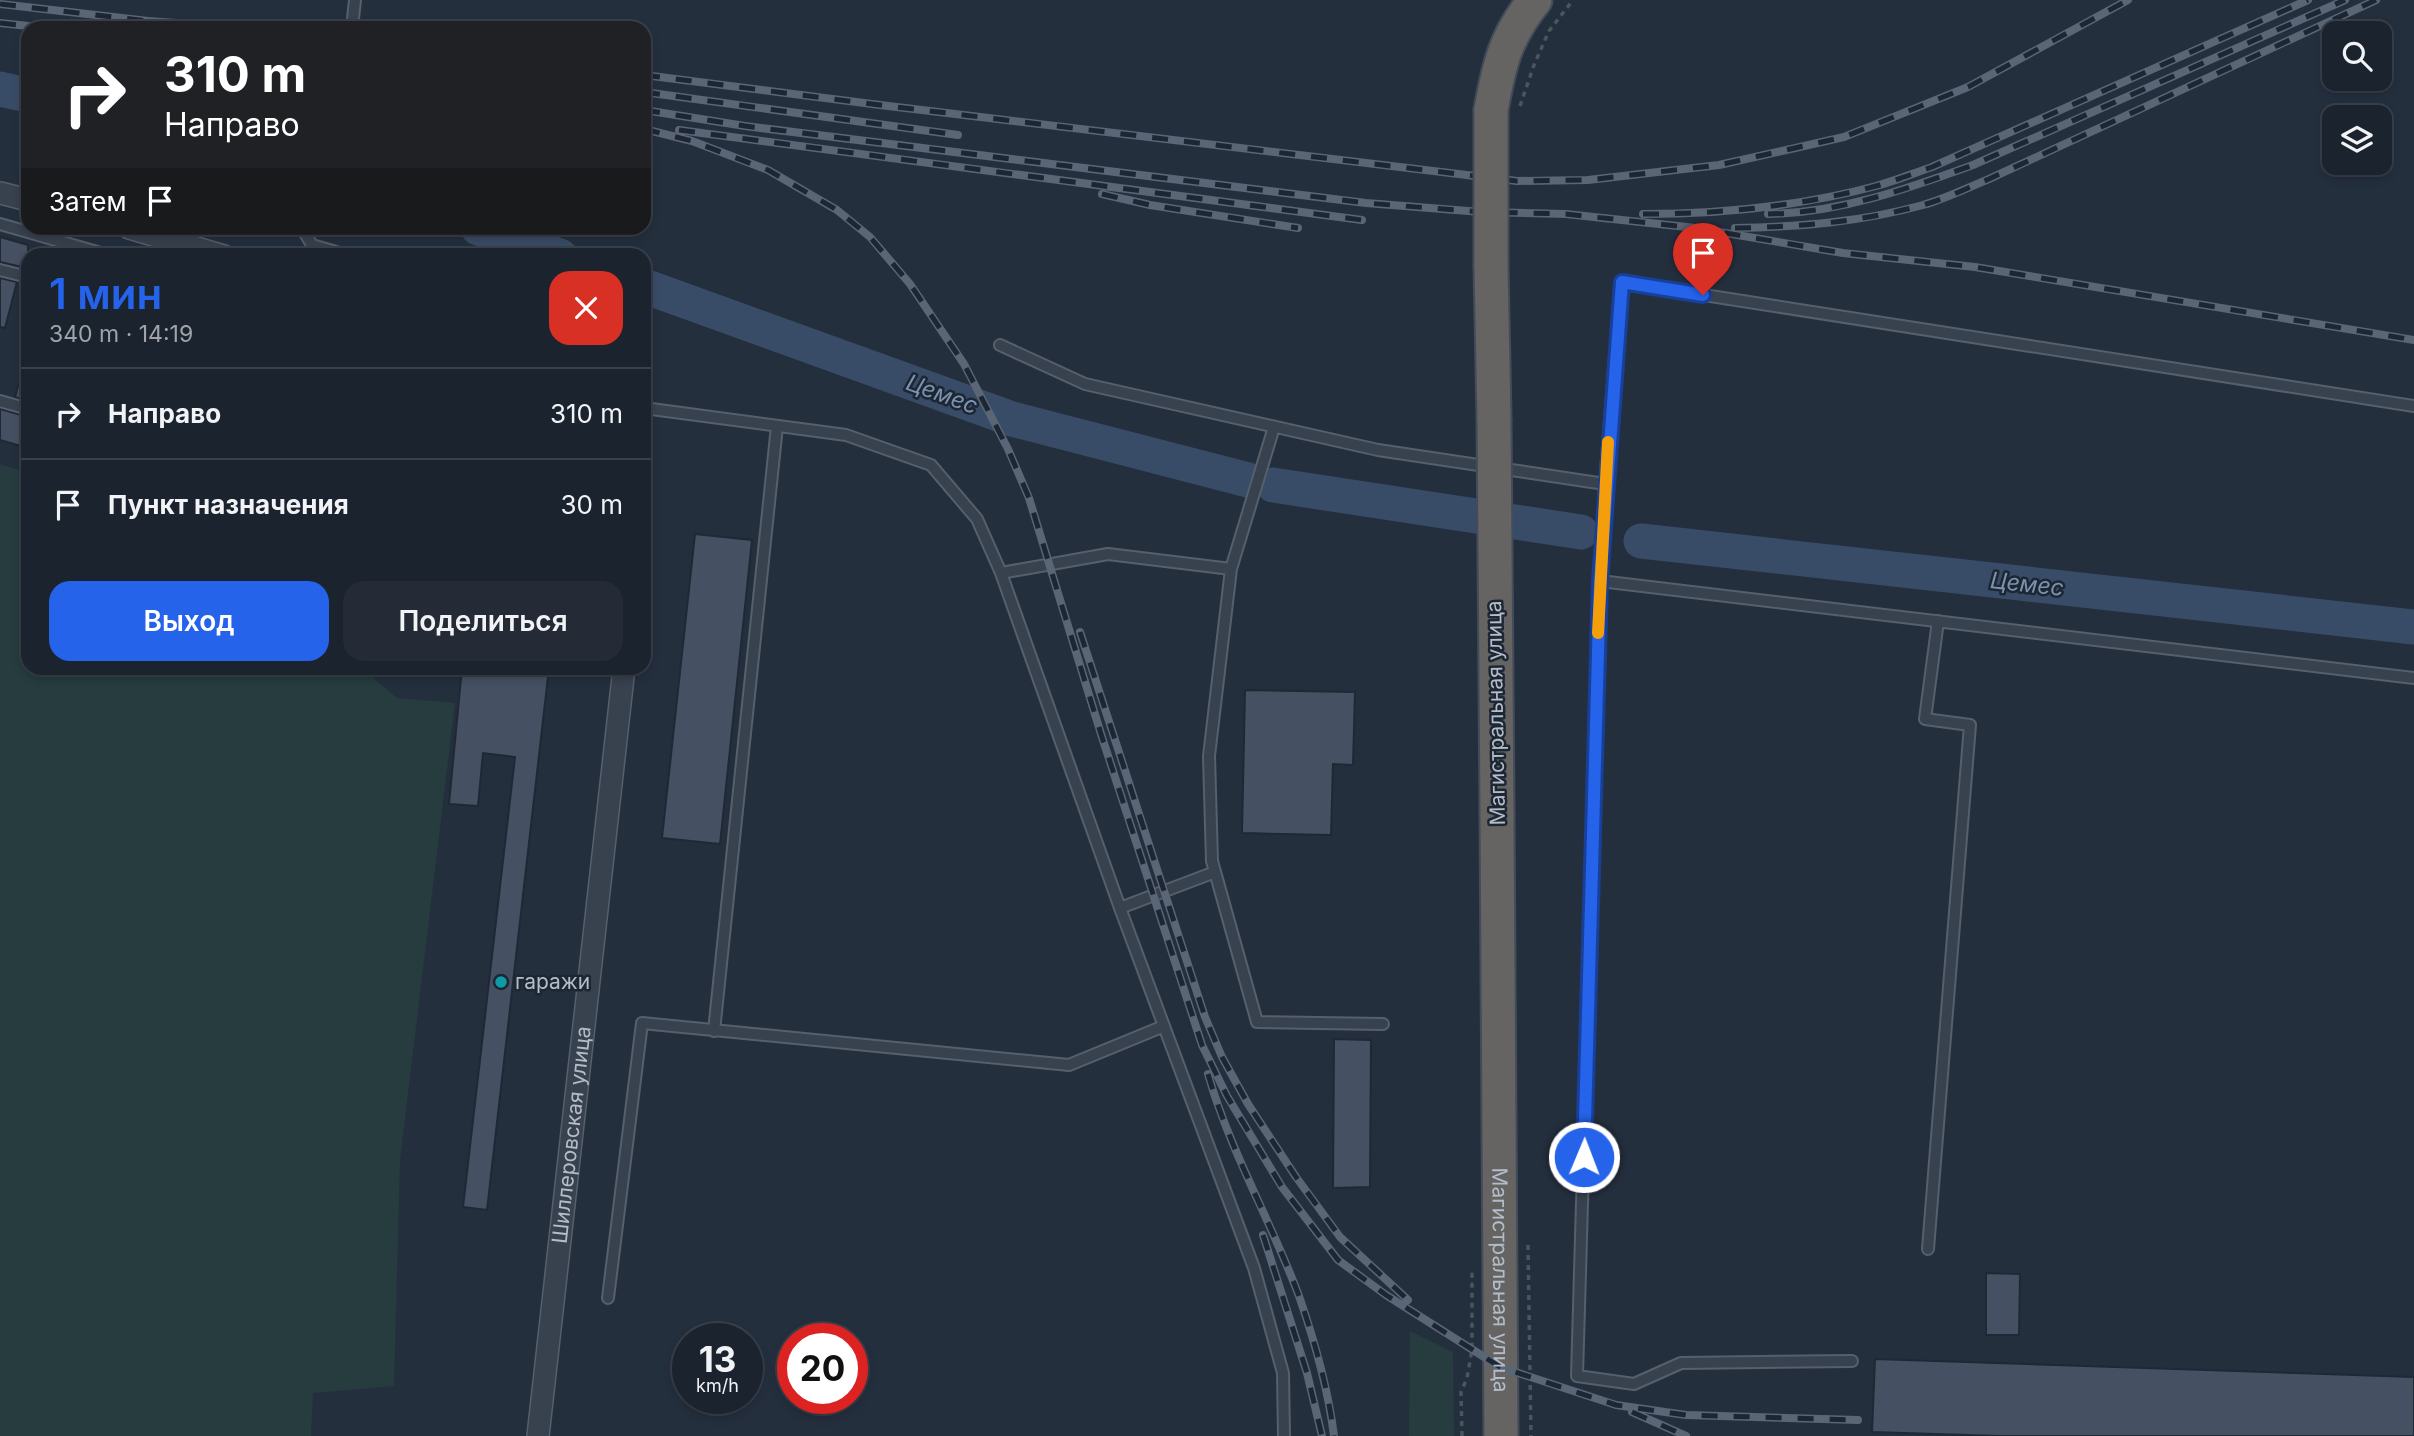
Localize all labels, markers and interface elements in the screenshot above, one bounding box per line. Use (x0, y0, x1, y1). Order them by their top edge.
map controls (2322, 21, 2392, 175)
button: search (2322, 21, 2392, 91)
text: 310 m (164, 45, 306, 104)
icon: right (49, 49, 140, 140)
text: Направо (164, 105, 300, 144)
button: layers (2322, 105, 2392, 175)
icon: arrive (141, 182, 179, 220)
text: Затем (49, 186, 127, 217)
pin (1673, 223, 1733, 295)
icon: arrive (1684, 234, 1722, 272)
text: 1 мин (49, 268, 162, 319)
button: close (549, 271, 623, 345)
text: 340 m · 14:19 (49, 320, 193, 348)
water label: Цемес (902, 368, 982, 420)
icon: right (49, 395, 87, 433)
text: Направо (108, 398, 221, 429)
text: 310 m (550, 398, 623, 429)
icon: arrive (49, 486, 87, 524)
text: Пункт назначения (108, 489, 349, 520)
text: 30 m (560, 489, 623, 520)
water label: Цемес (1989, 566, 2065, 602)
button: Выход (49, 581, 329, 661)
button: Поделиться (343, 581, 623, 661)
street label: Магистральная улица (1481, 600, 1510, 826)
place label: гаражи (515, 969, 590, 994)
marker: гаражи (493, 974, 509, 990)
street label: Шиллеровская улица (547, 1025, 596, 1245)
position arrow (1547, 1120, 1621, 1194)
street label: Магистральная улица (1487, 1167, 1514, 1393)
speed limit sign: 20 (777, 1323, 868, 1414)
text: 13 (699, 1338, 736, 1380)
text: km/h (696, 1375, 739, 1396)

